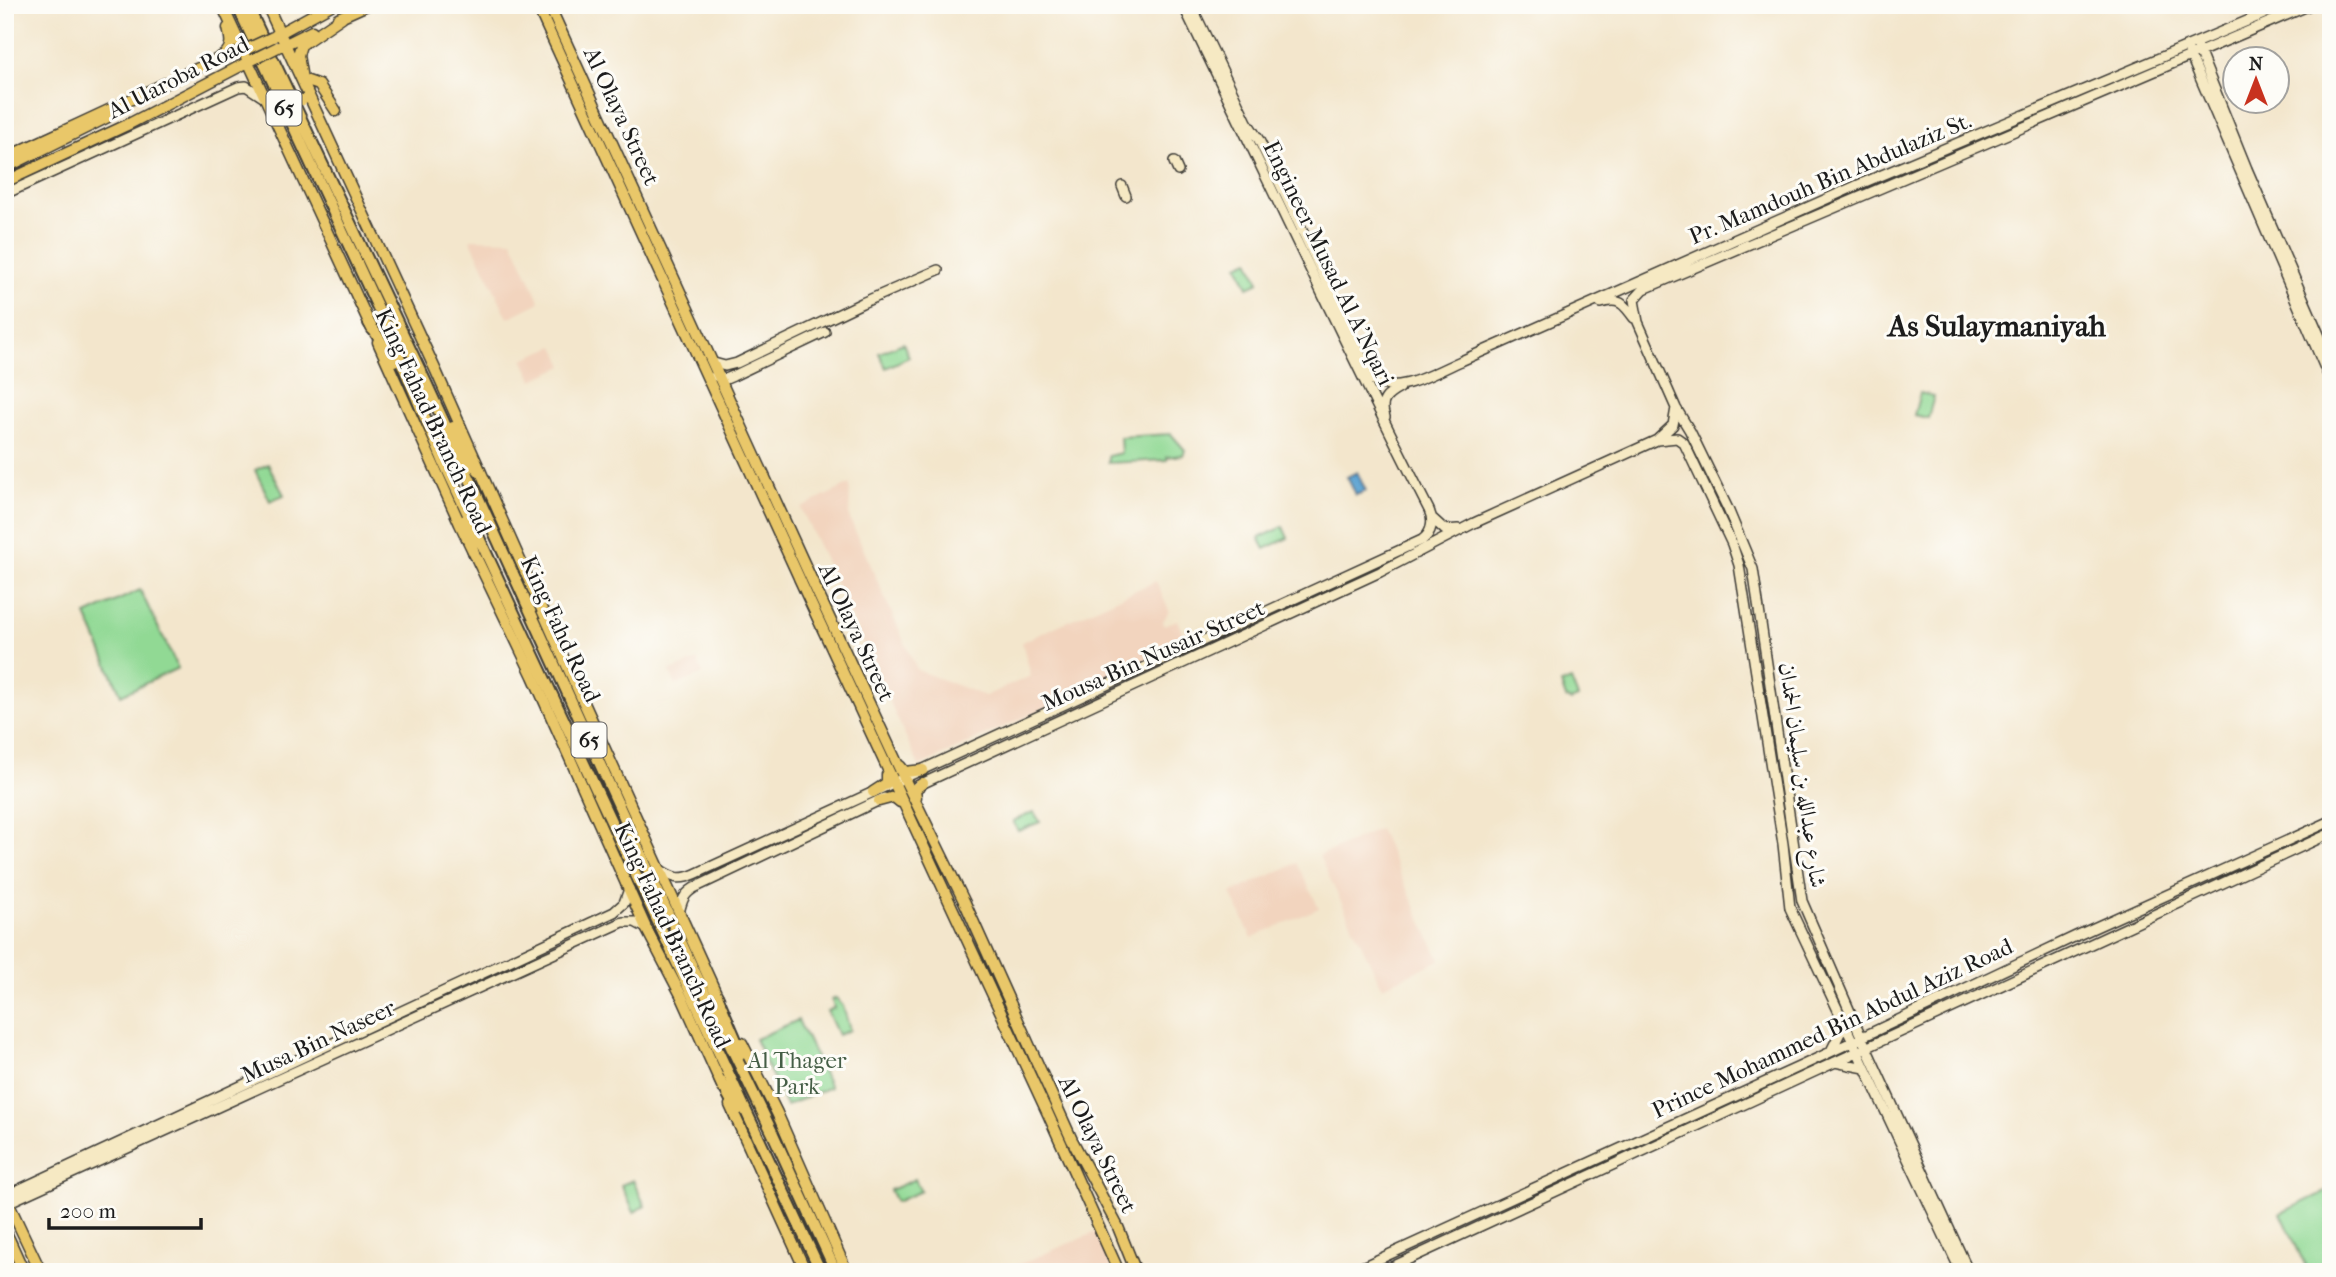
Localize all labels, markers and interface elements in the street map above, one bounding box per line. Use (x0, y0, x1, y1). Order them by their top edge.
street label: Al Uaroba Road (102, 30, 254, 125)
street label: Al Olaya Street (577, 42, 665, 190)
north arrow (2220, 46, 2290, 116)
text: N (2249, 53, 2264, 75)
road number: 65 (266, 90, 302, 126)
street label: Pr. Mamdouh Bin Abdulaziz St. (1685, 107, 1975, 250)
street label: Engineer Musad Al A'Nqari (1257, 136, 1400, 390)
street label: King Fahad Branch Road (369, 304, 498, 539)
district label: As Sulaymaniyah (1886, 309, 2107, 344)
street label: King Fahd Road (515, 552, 606, 707)
street label: Al Olaya Street (812, 558, 900, 706)
street label: Mousa Bin Nusair Street (1038, 594, 1269, 717)
street label: شارع عبدالله بن سليمان الحمدان (1767, 661, 1832, 890)
road number: 65 (572, 722, 606, 758)
street label: King Fahad Branch Road (608, 818, 737, 1053)
street label: Prince Mohammed Bin Abdul Aziz Road (1648, 933, 2017, 1124)
street label: Musa Bin Naseer (237, 994, 400, 1089)
park label: Al Thager Park (746, 1047, 847, 1100)
street label: Al Olaya Street (1052, 1070, 1142, 1217)
scale bar (49, 1186, 201, 1230)
text: 200 m (60, 1199, 116, 1223)

